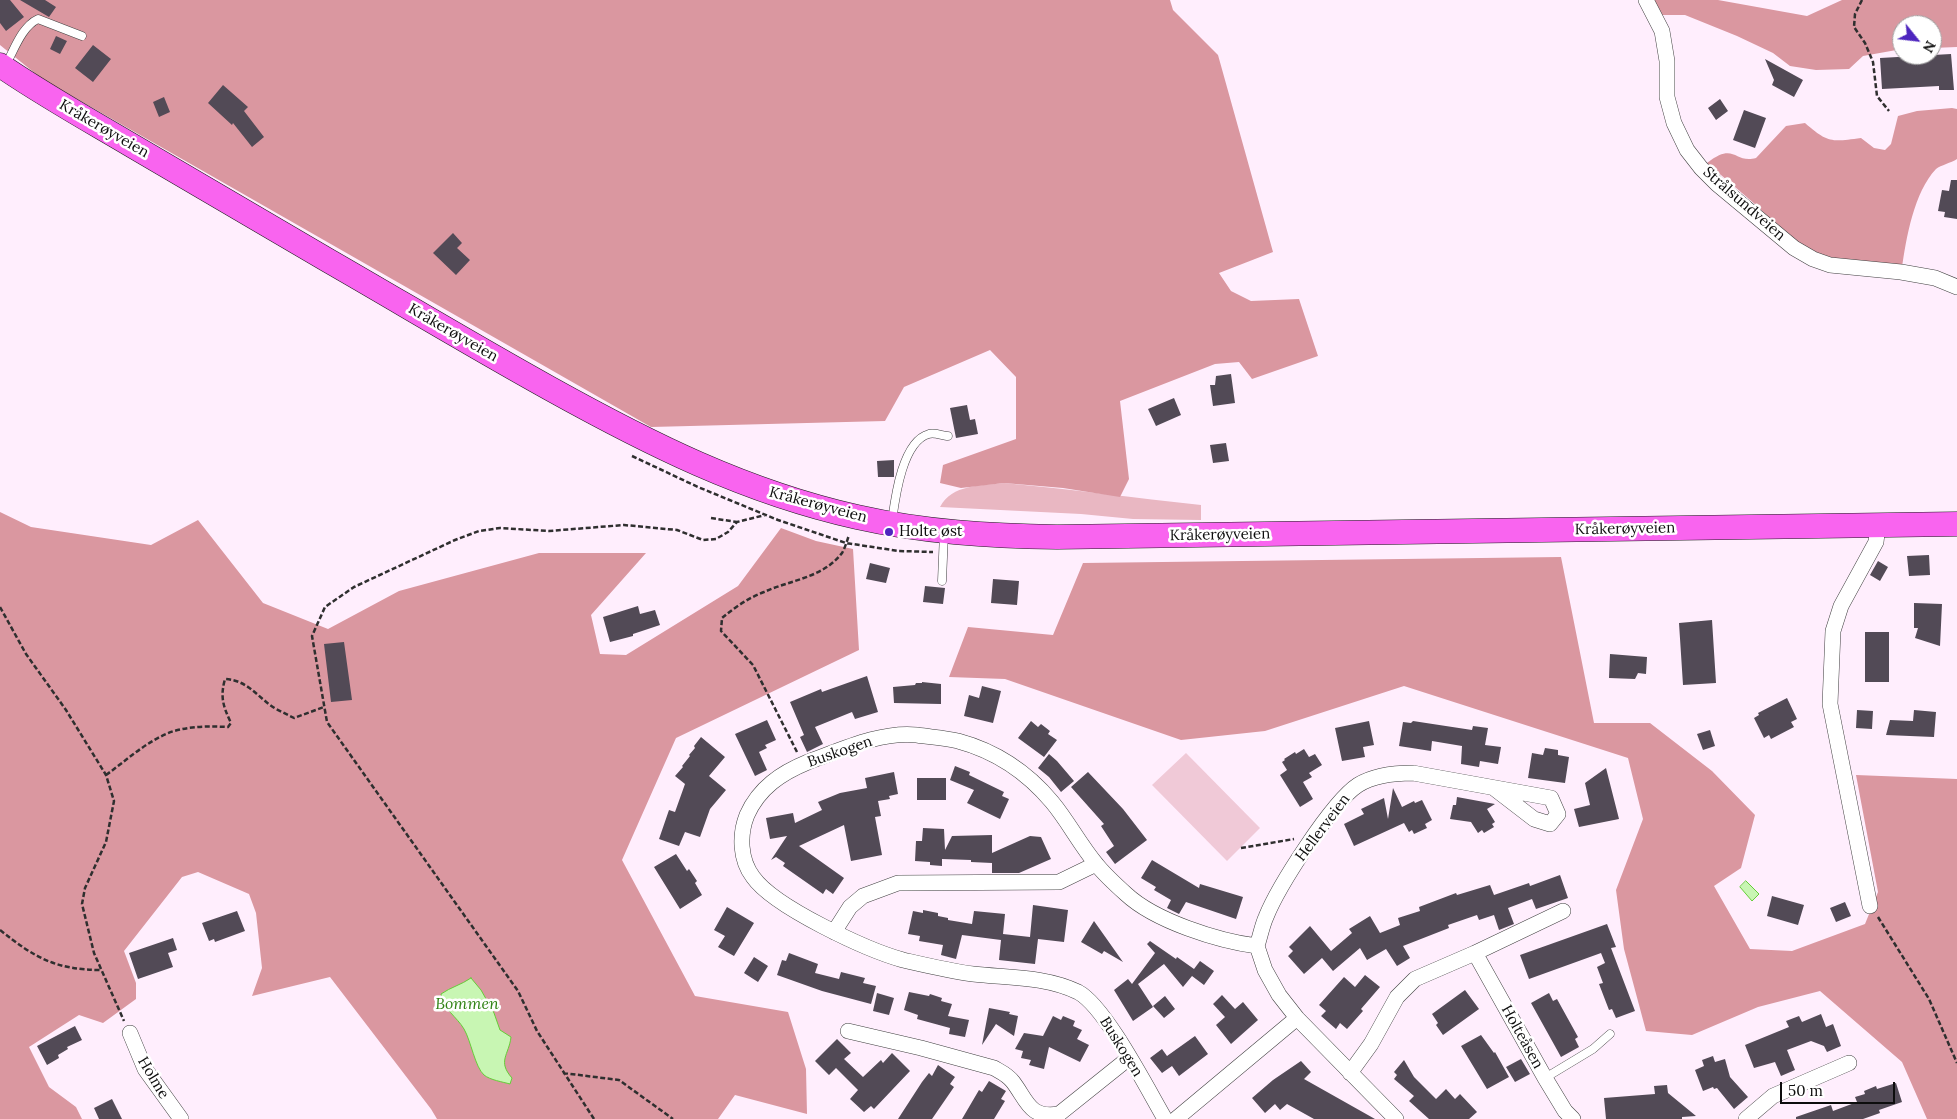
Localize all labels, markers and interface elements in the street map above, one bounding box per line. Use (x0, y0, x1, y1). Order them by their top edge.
north arrow (1892, 15, 1942, 65)
text: N (1919, 38, 1940, 56)
street label: Kråkerøyveien (56, 96, 152, 162)
street label: Strålsundveien (1699, 163, 1789, 245)
street label: Kråkerøyveien (405, 300, 501, 366)
street label: Kråkerøyveien (767, 483, 869, 527)
street label: Kråkerøyveien (1575, 519, 1675, 539)
place label: Holte øst (899, 523, 963, 541)
street label: Kråkerøyveien (1170, 525, 1270, 545)
marker: Holte øst (883, 526, 895, 538)
street label: Buskogen (805, 733, 875, 771)
street label: Hellerveien (1292, 791, 1354, 865)
water label: Bommen (435, 994, 499, 1014)
street label: Holteåsen (1497, 1002, 1547, 1072)
street label: Buskogen (1096, 1014, 1146, 1080)
street label: Holme (134, 1054, 172, 1102)
scale bar (1782, 1072, 1897, 1104)
text: 50 m (1788, 1081, 1823, 1100)

